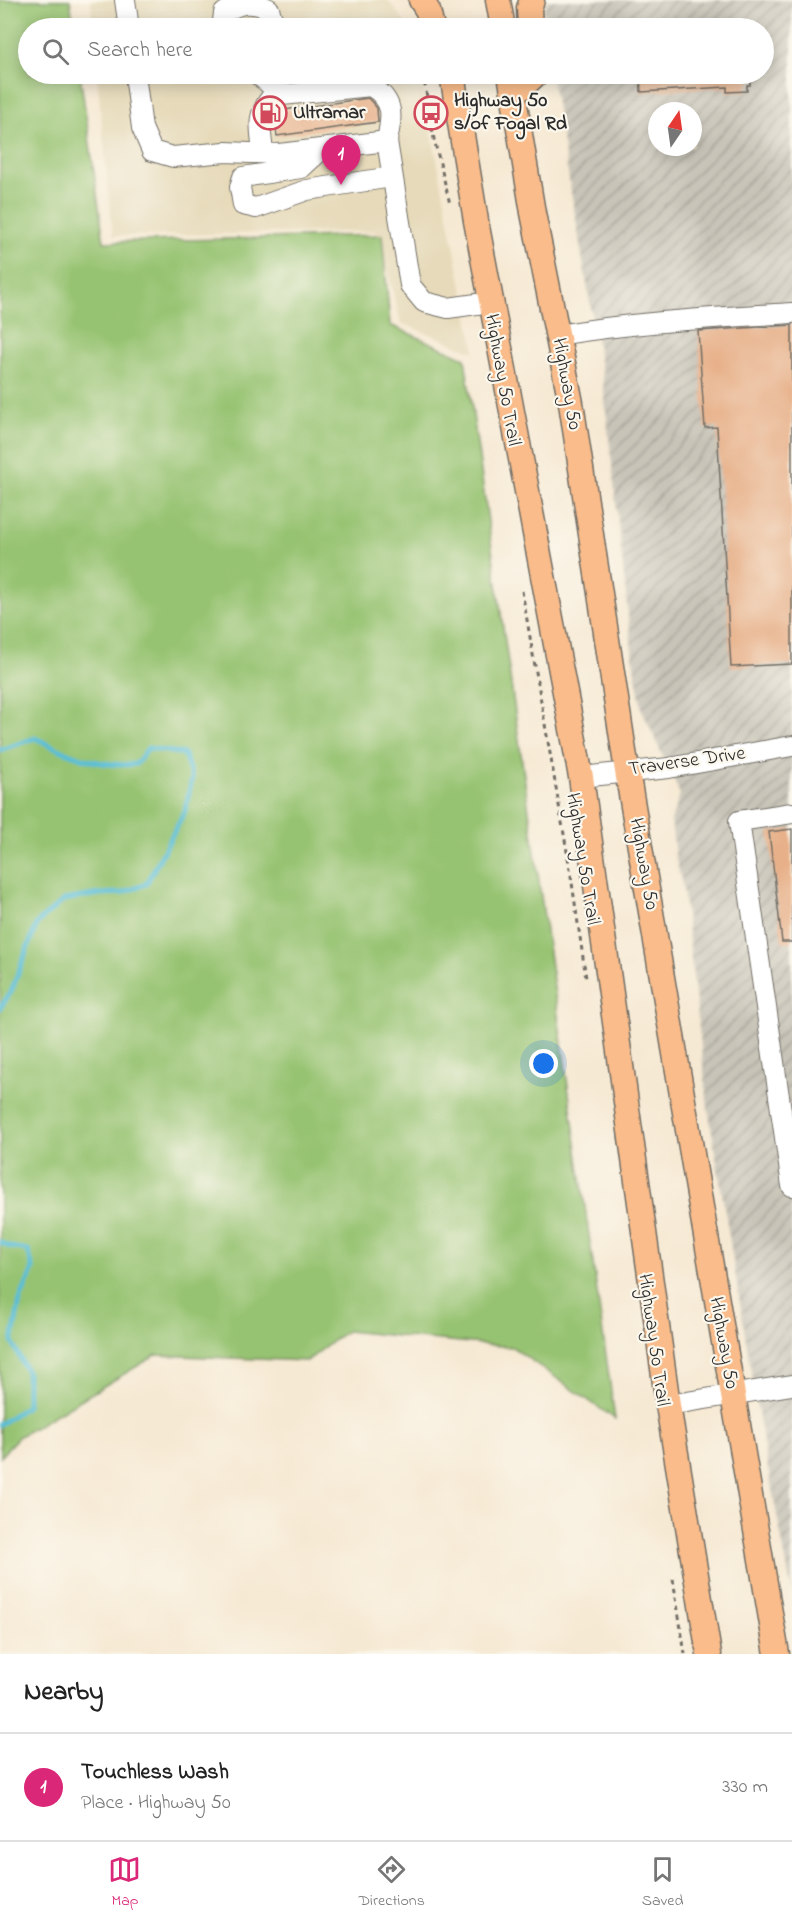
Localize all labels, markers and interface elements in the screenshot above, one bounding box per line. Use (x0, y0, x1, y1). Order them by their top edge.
search box (18, 18, 774, 84)
icon: search (39, 35, 72, 68)
text: Search here (87, 35, 192, 67)
place label: Highway 50 s/of Fogal Rd (454, 87, 568, 140)
fuel station icon: Ultramar (252, 95, 288, 131)
bus stop icon: Highway 50 s/of Fogal Rd (413, 95, 449, 131)
place label: Ultramar (293, 99, 366, 128)
north arrow (648, 102, 702, 156)
pin: 1 (322, 136, 360, 185)
street label: Highway 50 Trail (475, 312, 528, 448)
street label: Highway 50 (543, 336, 588, 433)
street label: Traverse Drive (627, 739, 747, 785)
street label: Highway 50 Trail (556, 791, 607, 927)
street label: Highway 50 (620, 816, 665, 913)
your location (529, 1049, 558, 1078)
street label: Highway 50 Trail (628, 1272, 677, 1408)
street label: Highway 50 (700, 1295, 745, 1392)
text: Nearby (24, 1674, 103, 1712)
text: Touchless Wash (81, 1757, 229, 1789)
text: 1 (40, 1773, 47, 1802)
text: 330 m (722, 1773, 768, 1802)
text: Place · Highway 50 (81, 1789, 231, 1818)
tab: Map (108, 1853, 141, 1913)
tab: Directions (358, 1853, 425, 1913)
tab: Saved (642, 1853, 684, 1913)

